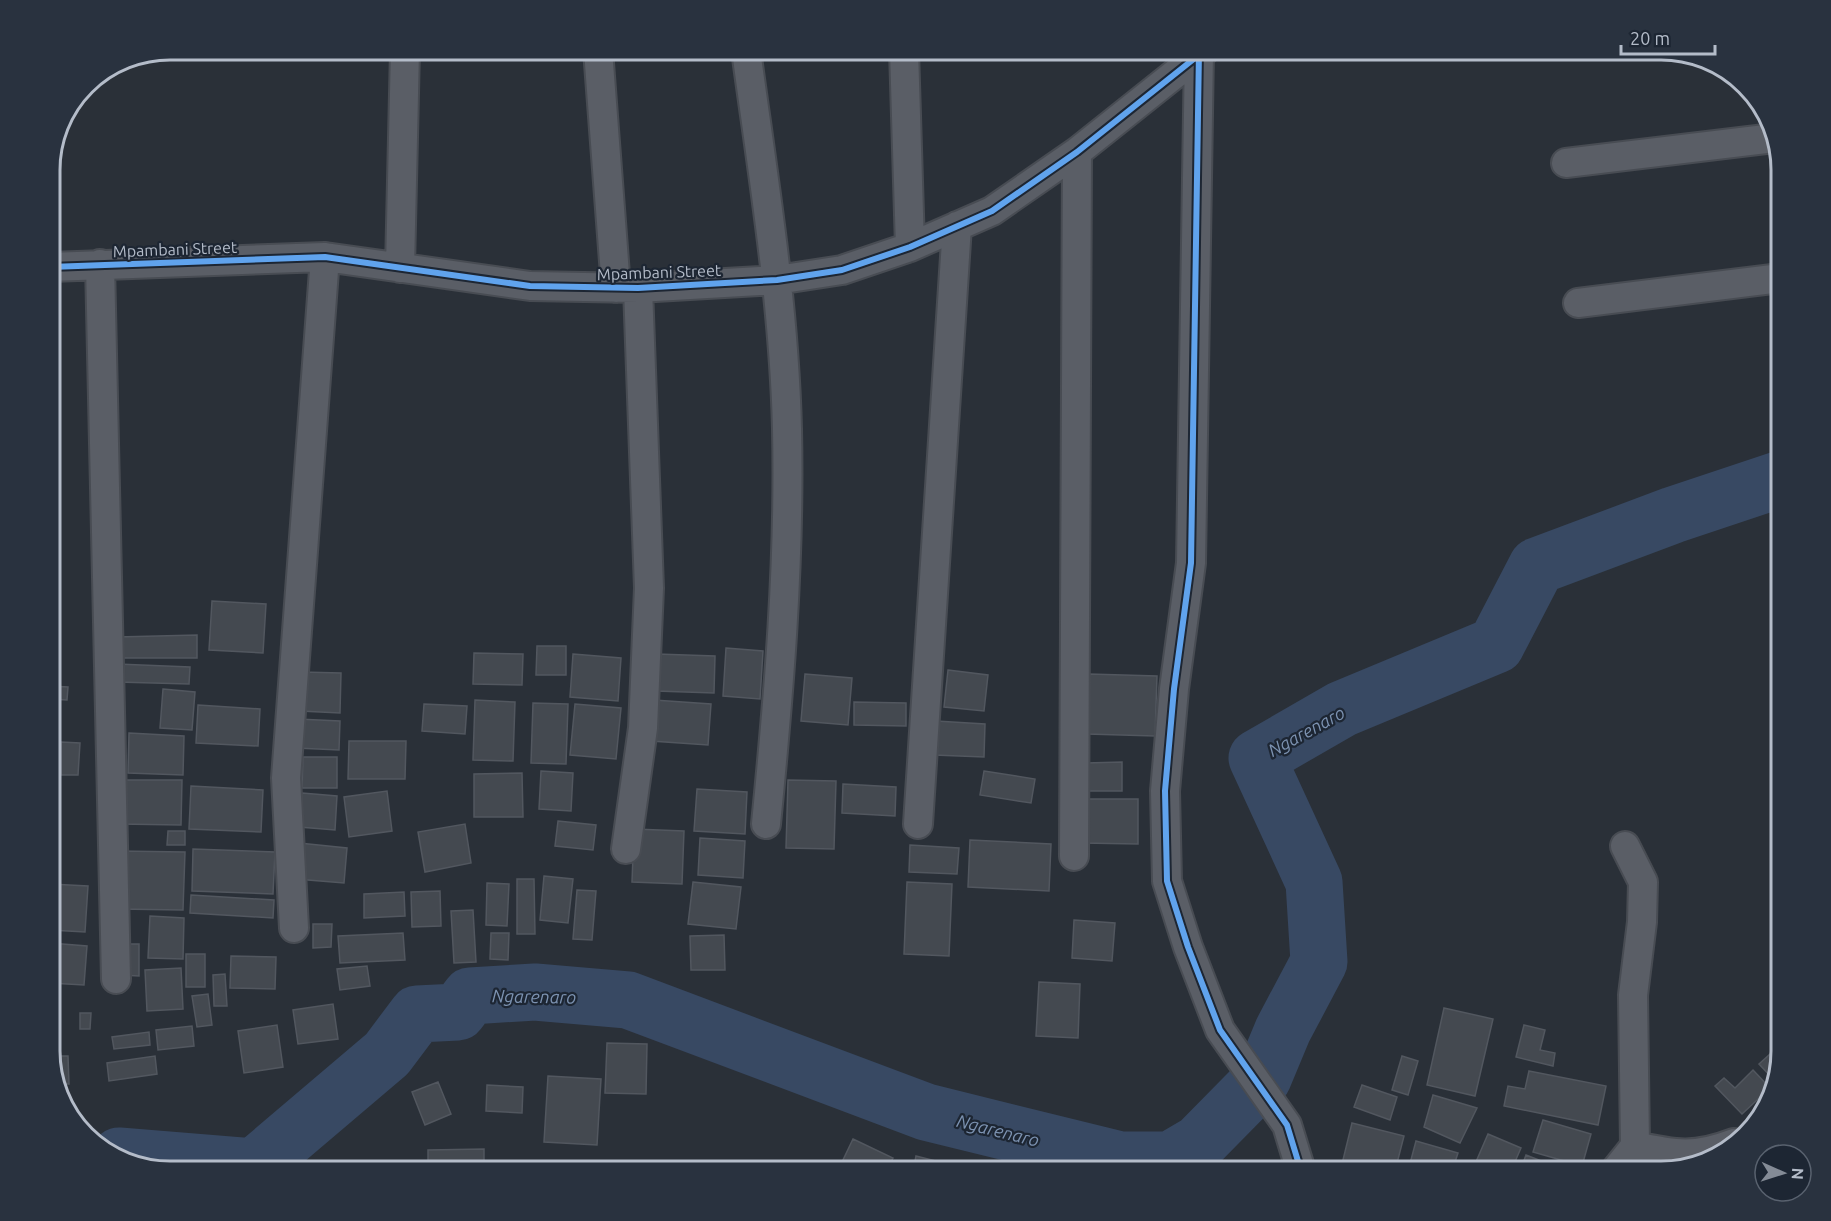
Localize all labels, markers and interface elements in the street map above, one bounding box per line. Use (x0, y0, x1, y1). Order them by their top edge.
scale bar (1621, 18, 1716, 56)
text: 20 m (1630, 28, 1670, 48)
street label: Mpambani Street (113, 238, 238, 260)
street label: Mpambani Street (597, 261, 722, 283)
water label: Ngarenaro (1264, 702, 1348, 760)
water label: Ngarenaro (492, 985, 577, 1007)
water label: Ngarenaro (955, 1110, 1042, 1150)
north arrow (1753, 1143, 1813, 1203)
text: N (1789, 1167, 1807, 1180)

